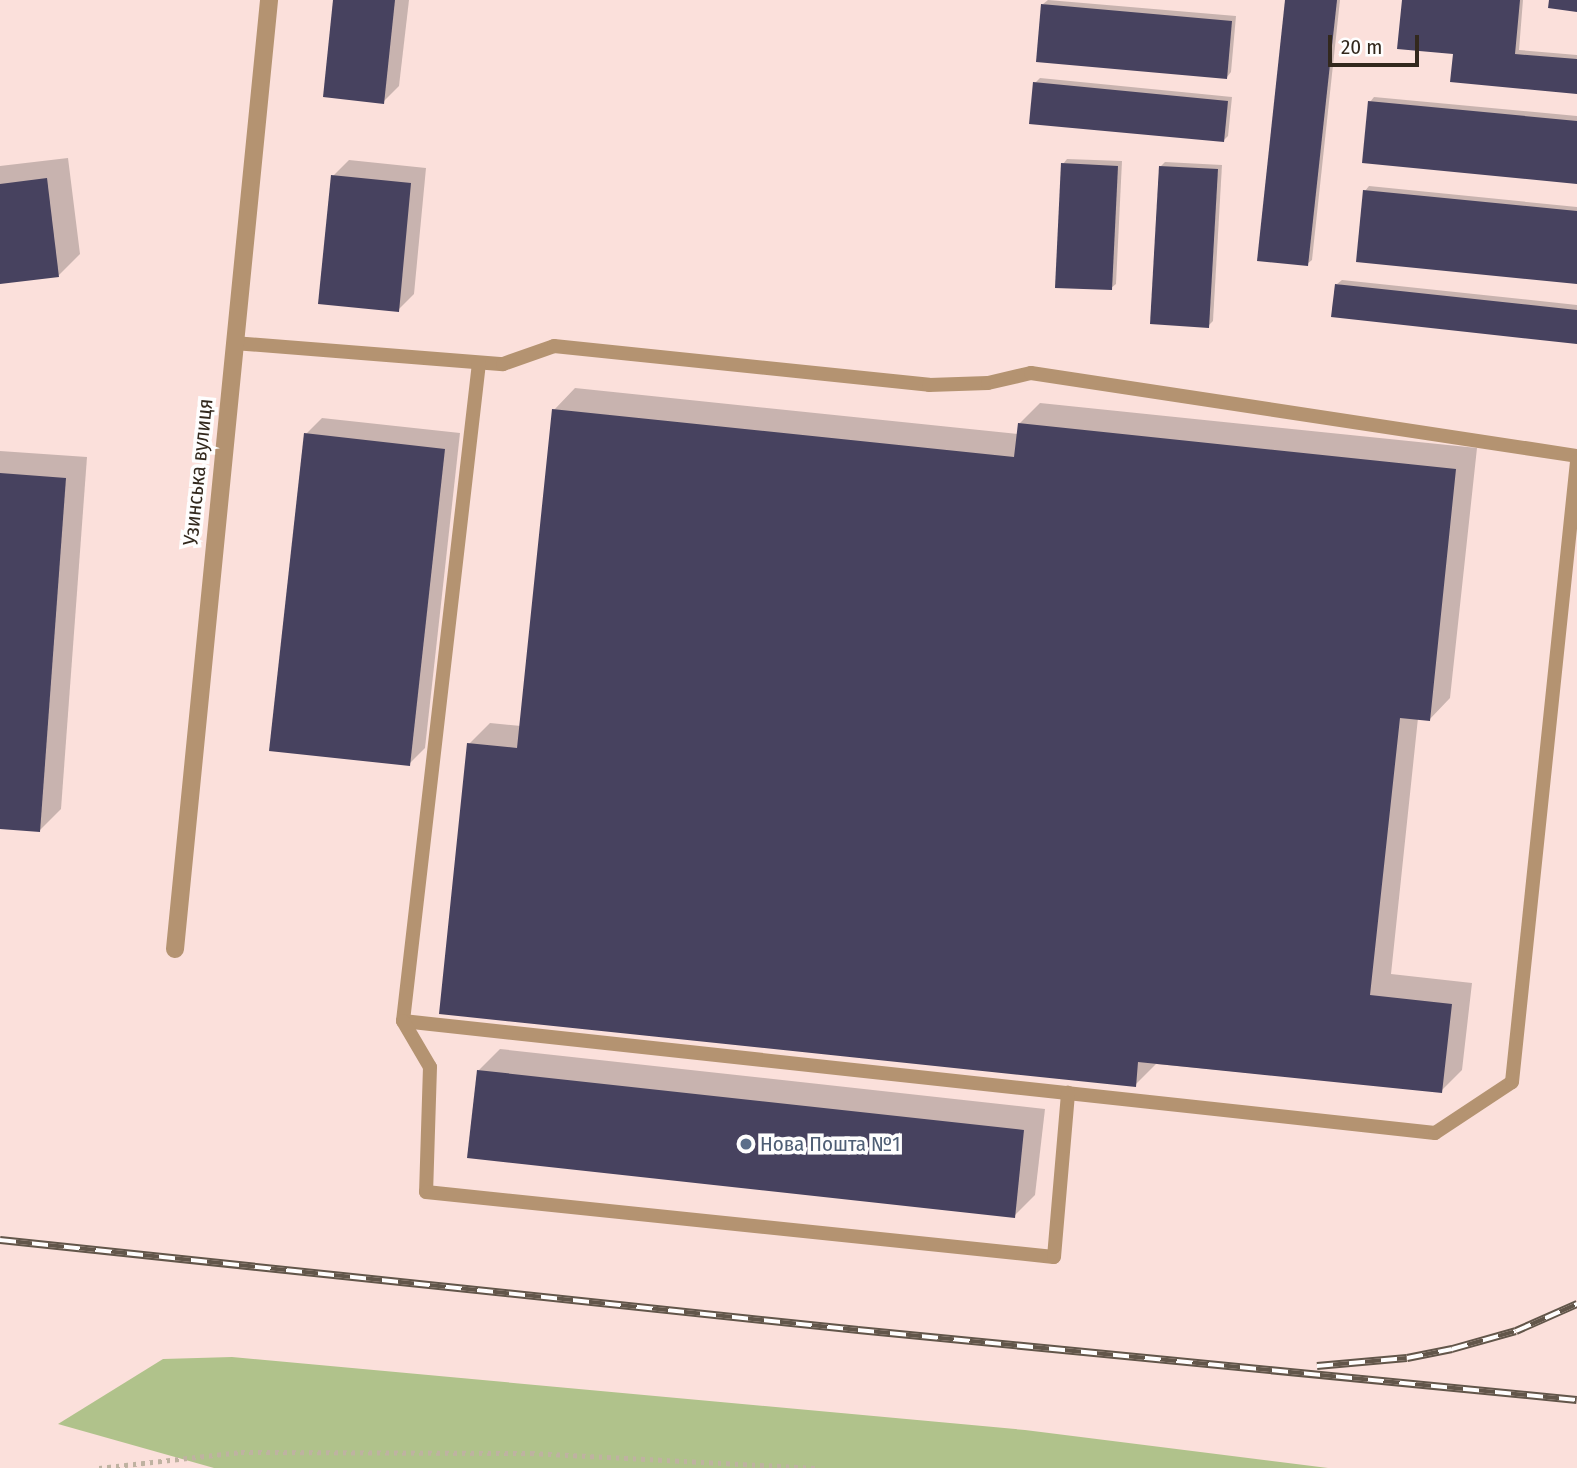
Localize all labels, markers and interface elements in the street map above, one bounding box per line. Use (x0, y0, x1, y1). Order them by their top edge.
scale bar (1332, 21, 1423, 65)
text: 20 m (1341, 34, 1382, 60)
street label: Узинська вулиця (178, 397, 218, 547)
place label: Нова Пошта №1 (760, 1131, 900, 1157)
marker: Нова Пошта №1 (738, 1136, 754, 1152)

